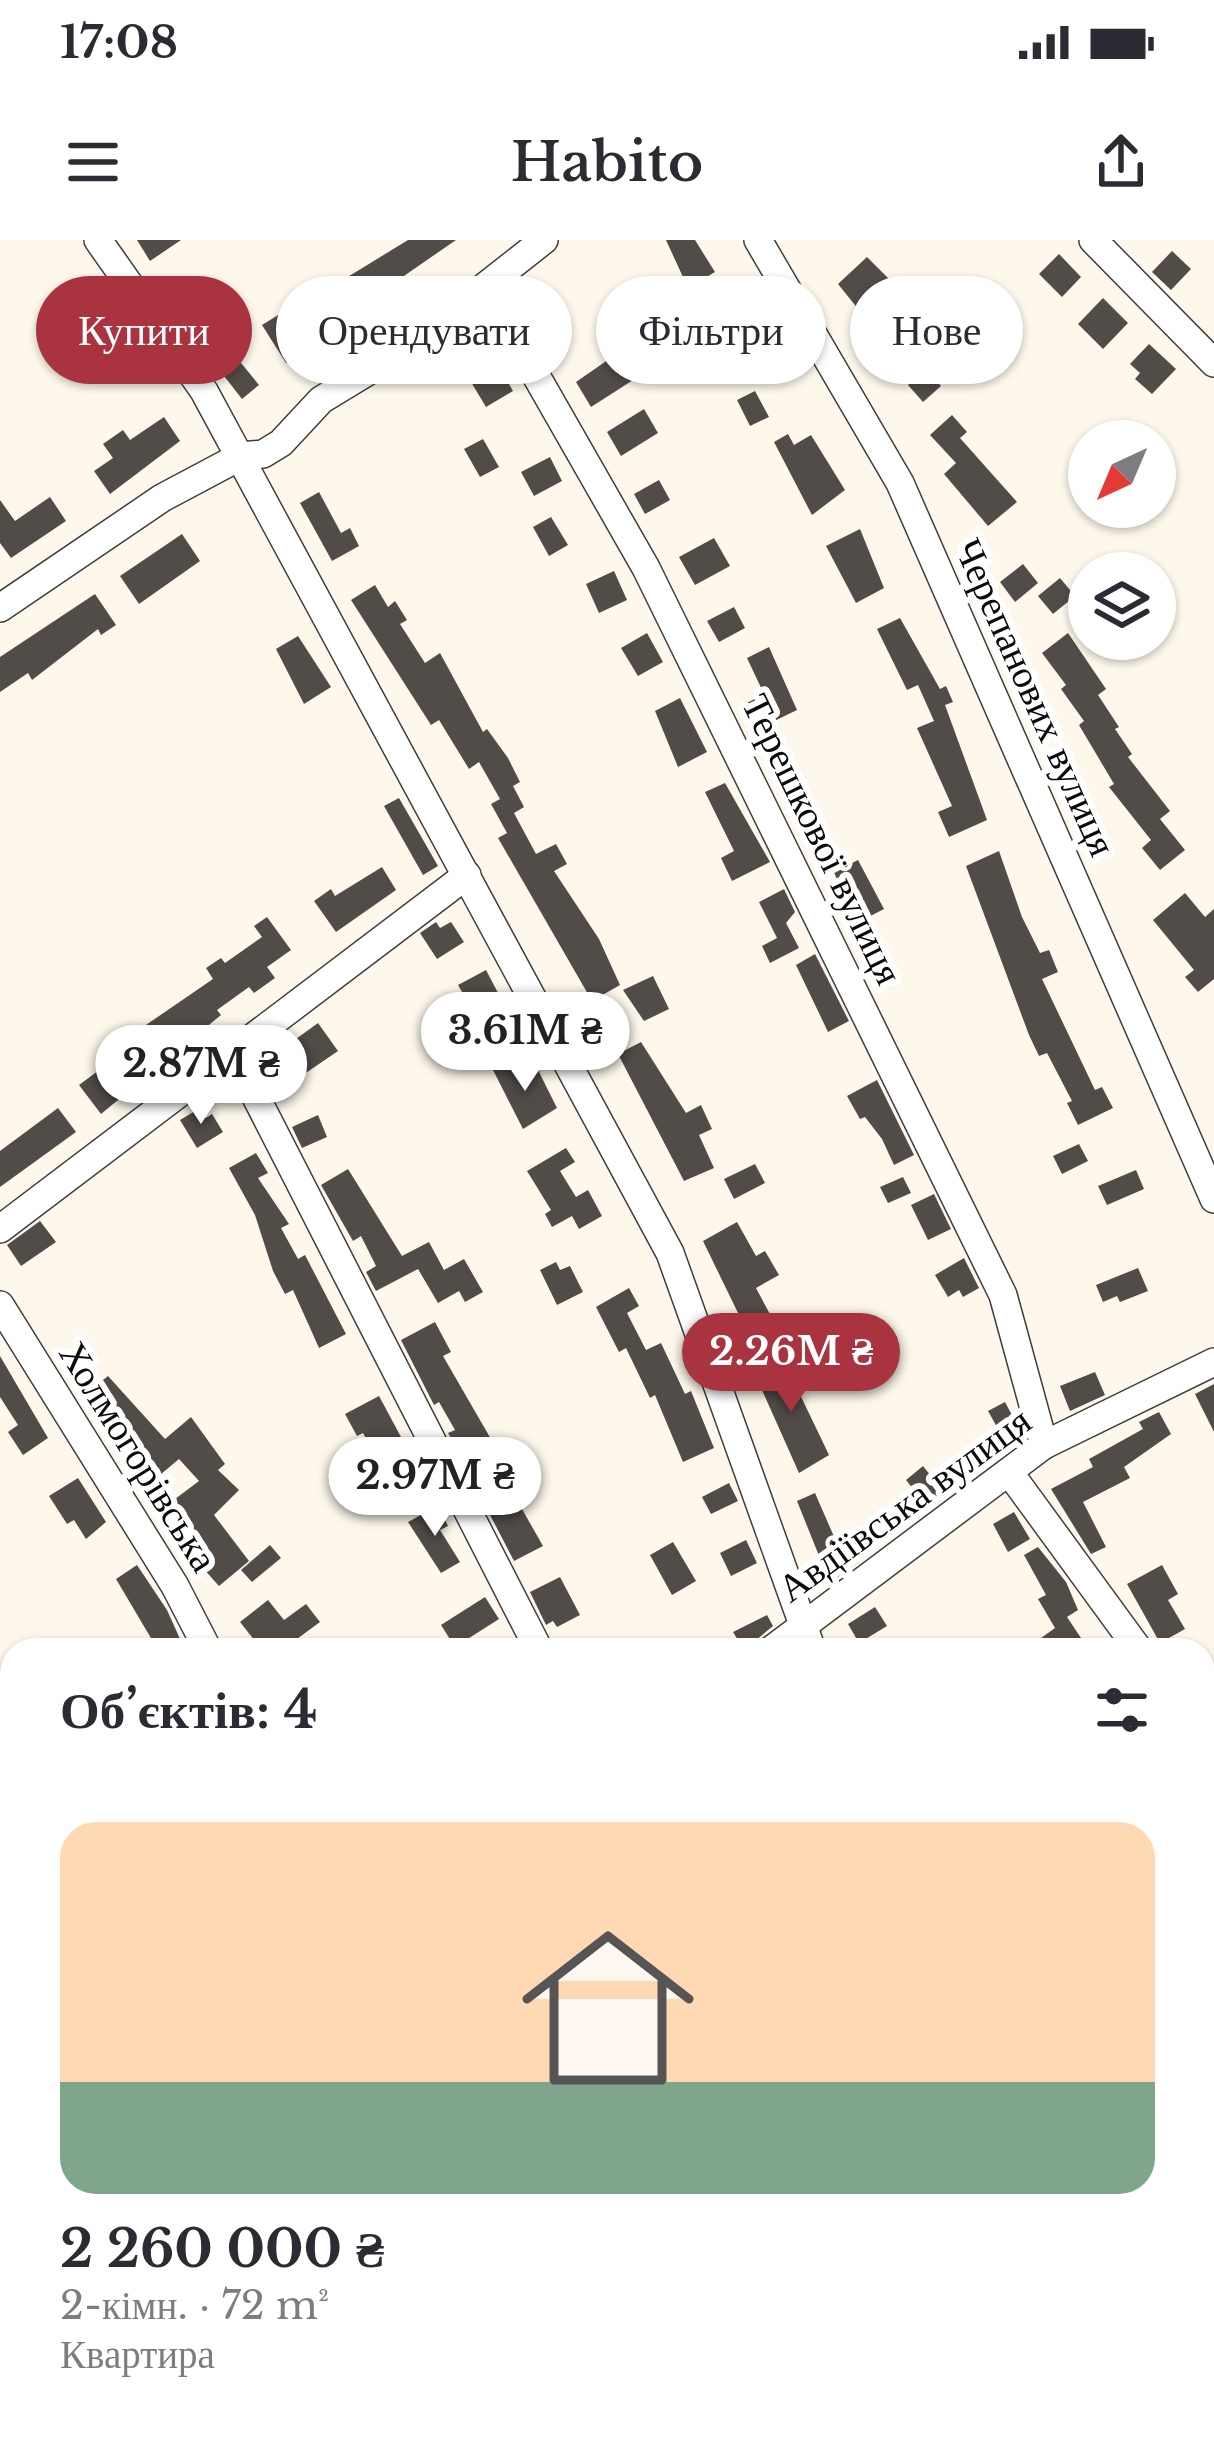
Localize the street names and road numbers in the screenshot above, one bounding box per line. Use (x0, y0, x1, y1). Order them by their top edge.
street label: Черепанових вулиця (944, 531, 1128, 863)
street label: Терешкової вулиця (731, 686, 914, 992)
street label: Холмогорівська (48, 1332, 229, 1580)
street label: Авдіївська вулиця (768, 1396, 1041, 1613)

